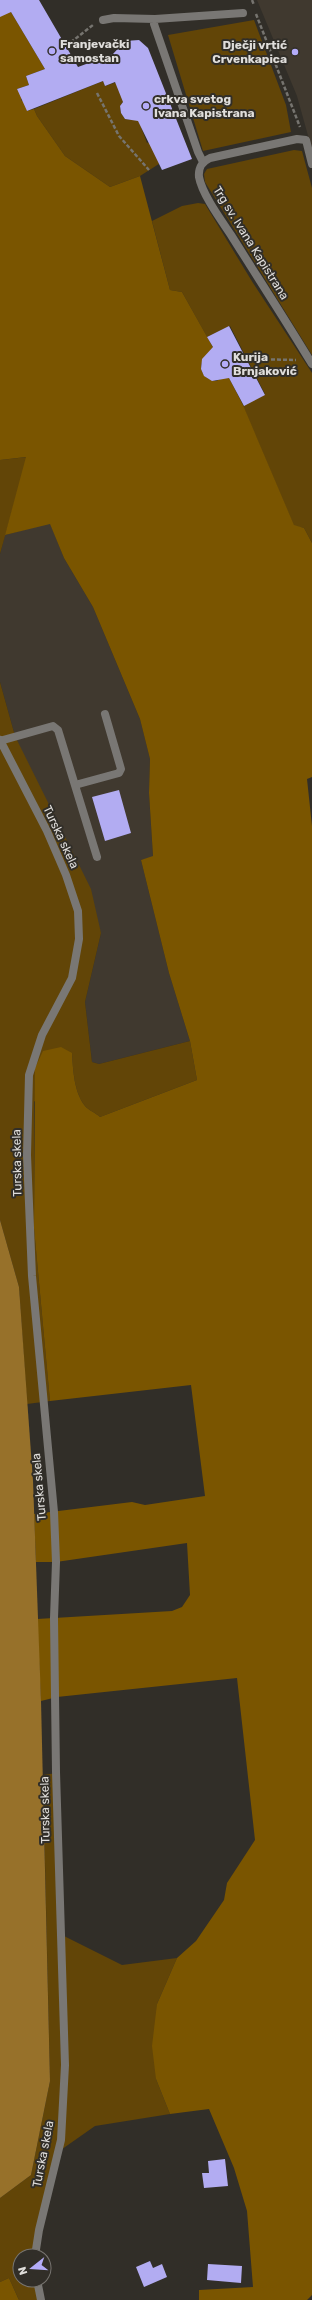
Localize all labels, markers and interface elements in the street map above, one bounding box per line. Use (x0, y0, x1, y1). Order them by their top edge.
place label: Franjevački samostan (60, 37, 129, 65)
place label: Dječji vrtić Crvenkapica (212, 38, 287, 66)
marker: Franjevački samostan (47, 46, 57, 56)
marker: Dječji vrtić Crvenkapica (290, 47, 300, 57)
place label: crkva svetog Ivana Kapistrana (154, 92, 255, 120)
marker: crkva svetog Ivana Kapistrana (141, 101, 151, 111)
street label: Trg sv. Ivana Kapistrana (210, 184, 292, 302)
place label: Kurija Brnjaković (233, 350, 297, 378)
marker: Kurija Brnjaković (220, 359, 230, 369)
street label: Turska skela (40, 803, 82, 871)
street label: Turska skela (9, 1129, 25, 1197)
street label: Turska skela (29, 1453, 49, 1521)
street label: Turska skela (37, 1776, 53, 1844)
street label: Turska skela (30, 2119, 56, 2189)
north arrow (12, 2248, 52, 2288)
text: N (16, 2265, 30, 2276)

